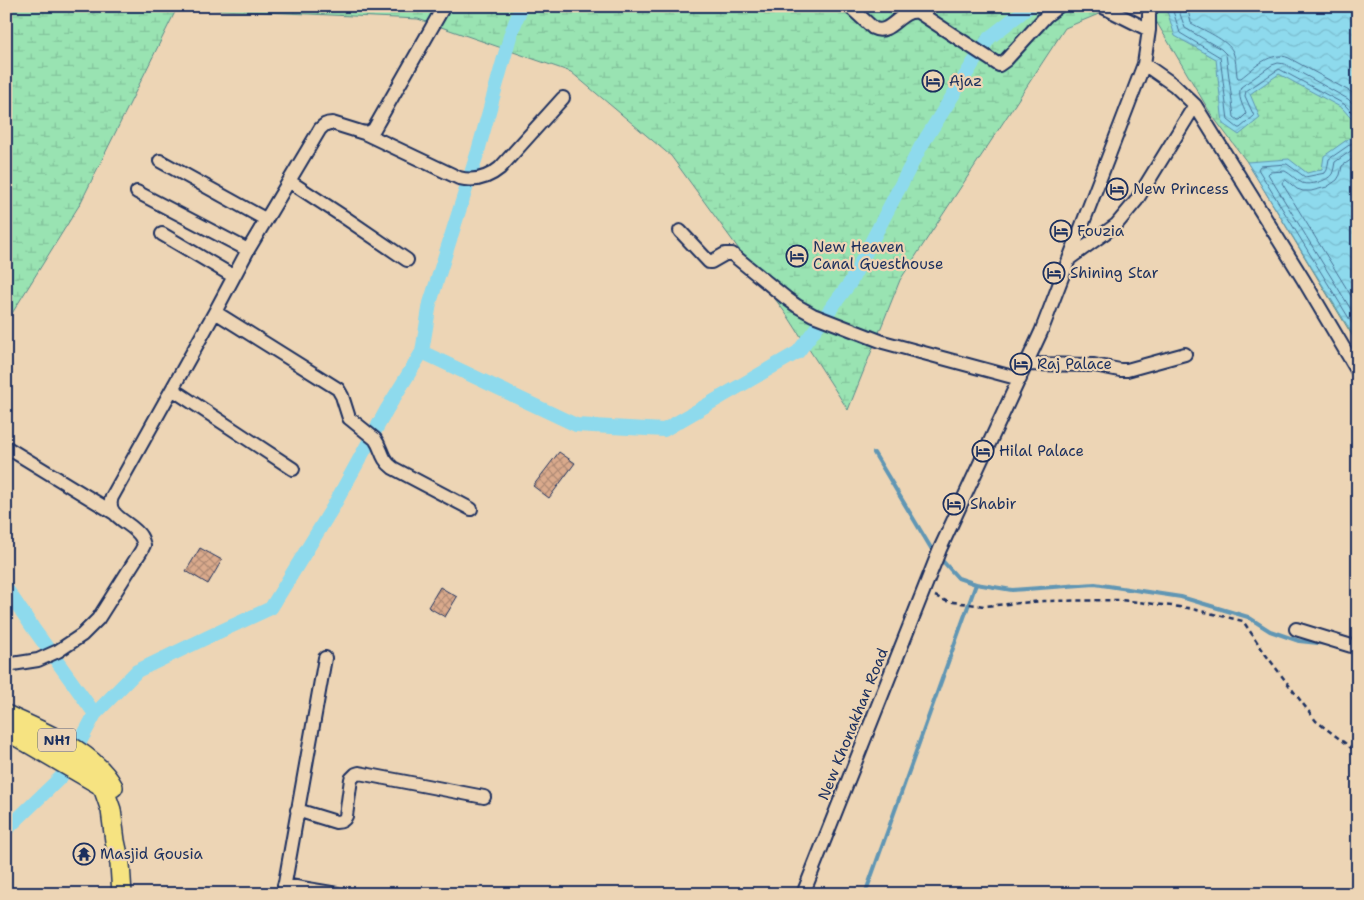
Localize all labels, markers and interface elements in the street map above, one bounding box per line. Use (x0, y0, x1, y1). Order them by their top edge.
hotel icon: Ajaz (921, 69, 945, 93)
place label: Ajaz (949, 71, 982, 91)
hotel icon: New Princess (1105, 177, 1129, 201)
place label: New Princess (1133, 179, 1229, 199)
hotel icon: Fouzia (1049, 219, 1073, 243)
place label: Fouzia (1077, 221, 1125, 241)
place label: New Heaven Canal Guesthouse (813, 237, 943, 274)
hotel icon: New Heaven Canal Guesthouse (785, 244, 809, 268)
hotel icon: Shining Star (1042, 261, 1066, 285)
place label: Shining Star (1070, 263, 1159, 283)
hotel icon: Raj Palace (1009, 352, 1033, 376)
place label: Raj Palace (1037, 354, 1112, 374)
hotel icon: Hilal Palace (971, 439, 995, 463)
place label: Hilal Palace (999, 441, 1084, 461)
hotel icon: Shabir (942, 492, 966, 516)
place label: Shabir (970, 494, 1017, 514)
street label: New Khonakhan Road (813, 644, 893, 803)
road number: NH1 (38, 728, 76, 752)
temple icon: Masjid Gousia (72, 842, 96, 866)
place label: Masjid Gousia (100, 844, 203, 864)

